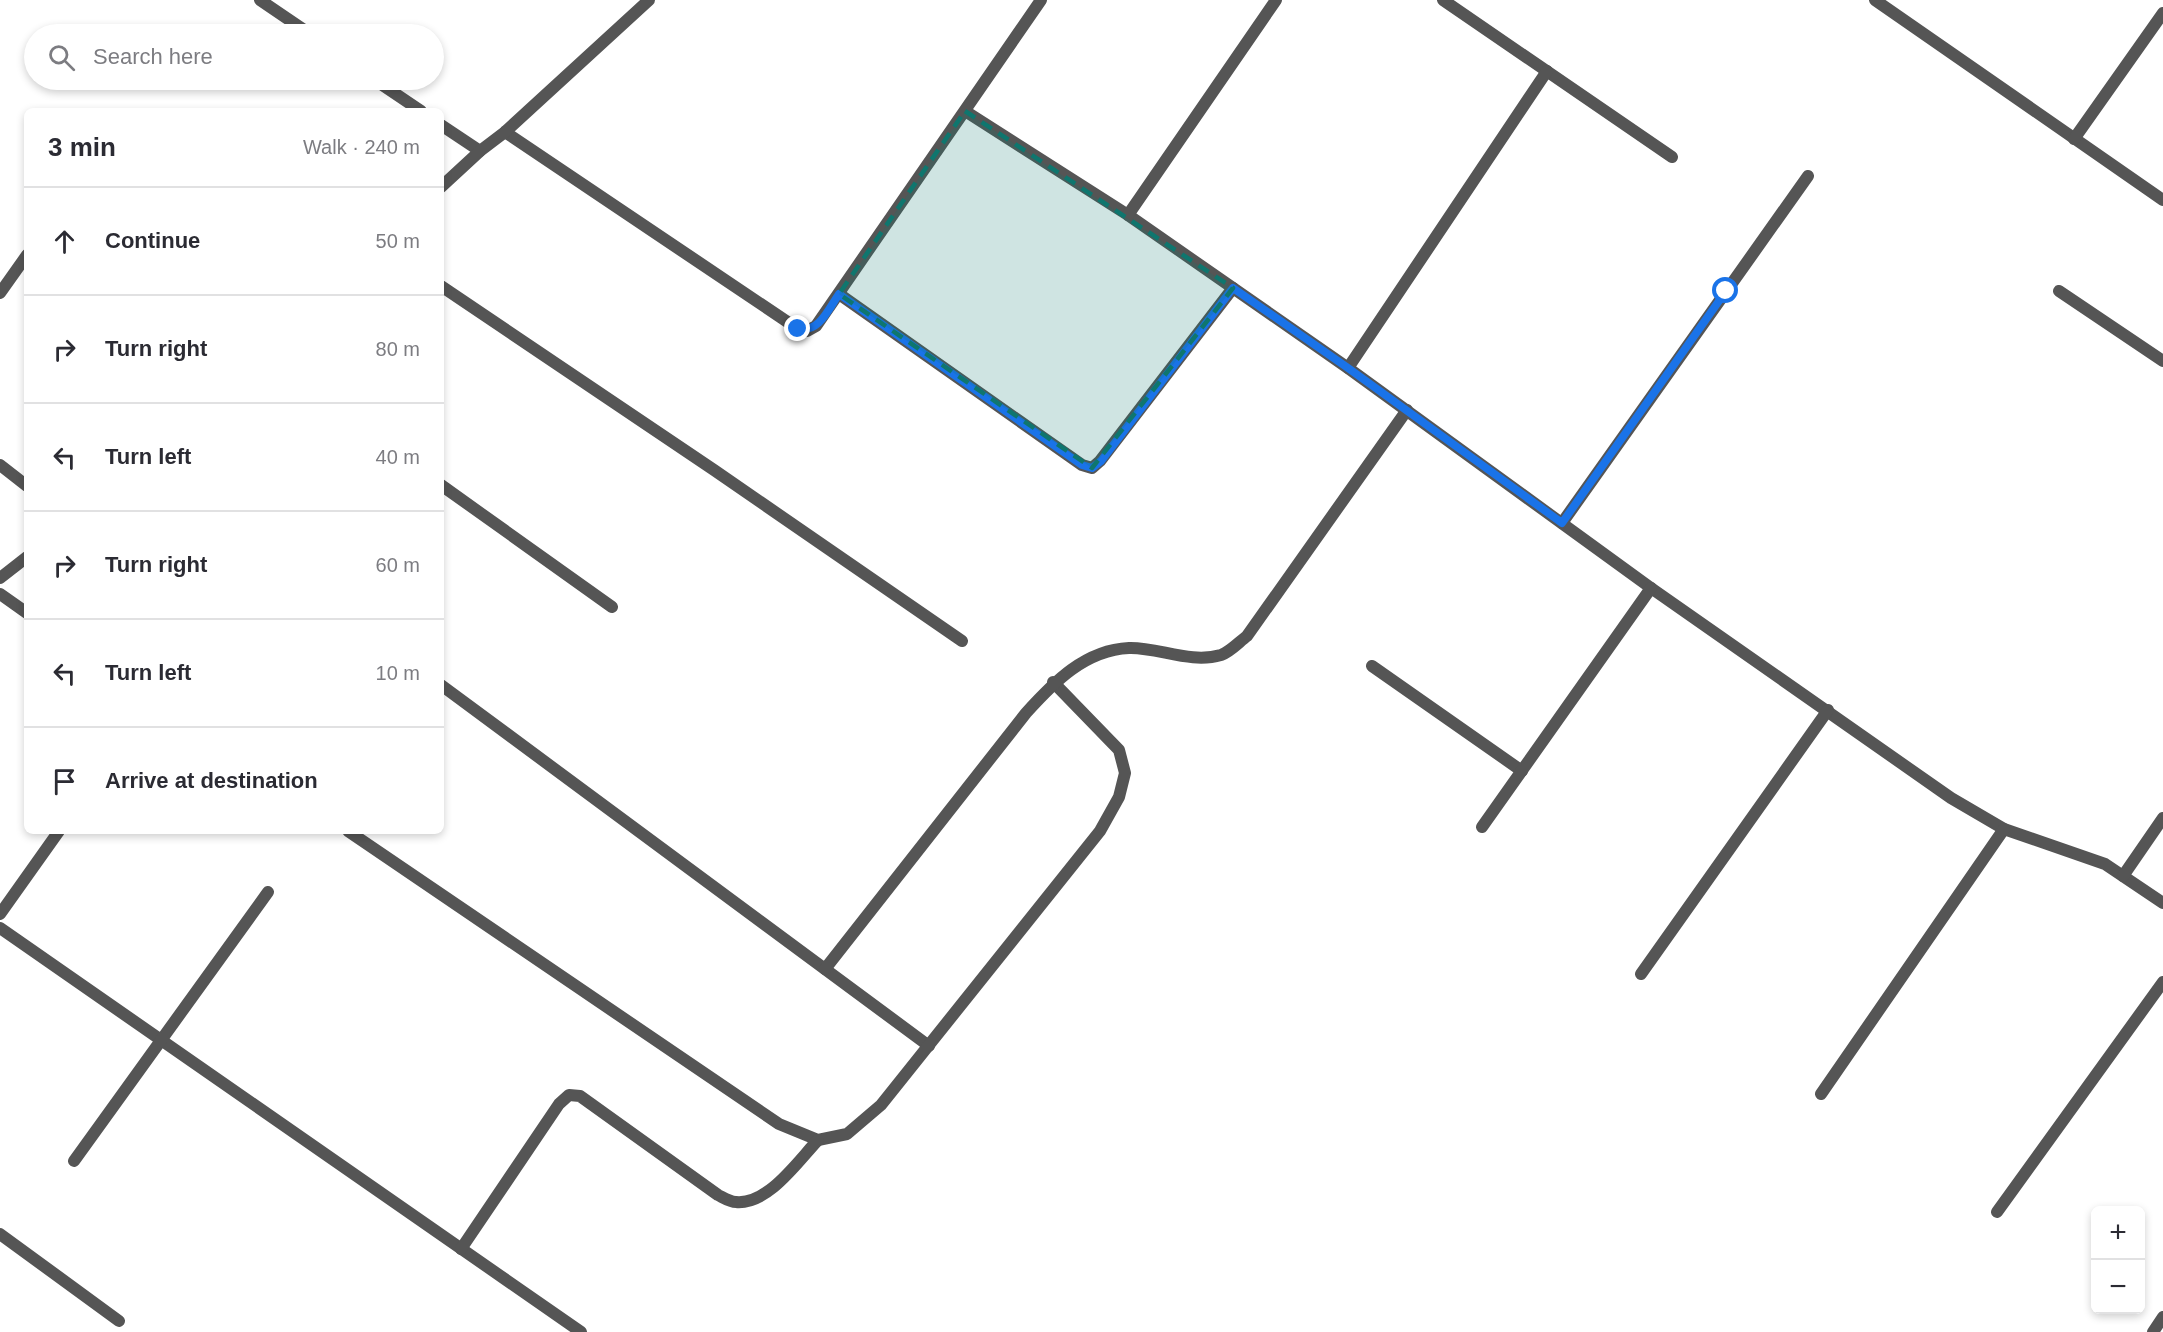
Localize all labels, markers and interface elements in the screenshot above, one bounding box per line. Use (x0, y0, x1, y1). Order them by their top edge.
search box (24, 24, 444, 90)
icon: search (45, 41, 78, 74)
text: Search here (93, 44, 213, 69)
text: 3 min (48, 132, 116, 162)
text: Walk · 240 m (303, 136, 420, 158)
icon: ahead (48, 225, 81, 258)
text: Continue (105, 228, 200, 253)
text: 50 m (376, 230, 420, 252)
route start (1712, 277, 1738, 303)
route end (784, 315, 810, 341)
icon: right (48, 333, 81, 366)
text: Turn right (105, 336, 207, 361)
text: 80 m (376, 338, 420, 360)
icon: left (48, 441, 81, 474)
text: Turn left (105, 444, 191, 469)
text: 40 m (376, 446, 420, 468)
icon: right (48, 549, 81, 582)
text: Turn right (105, 552, 207, 577)
text: 60 m (376, 554, 420, 576)
icon: left (48, 657, 81, 690)
text: Turn left (105, 660, 191, 685)
text: 10 m (376, 662, 420, 684)
icon: arrive (48, 765, 81, 798)
text: Arrive at destination (105, 768, 318, 793)
map controls (2091, 1206, 2145, 1314)
button: + (2091, 1206, 2145, 1260)
button: − (2091, 1260, 2145, 1314)

